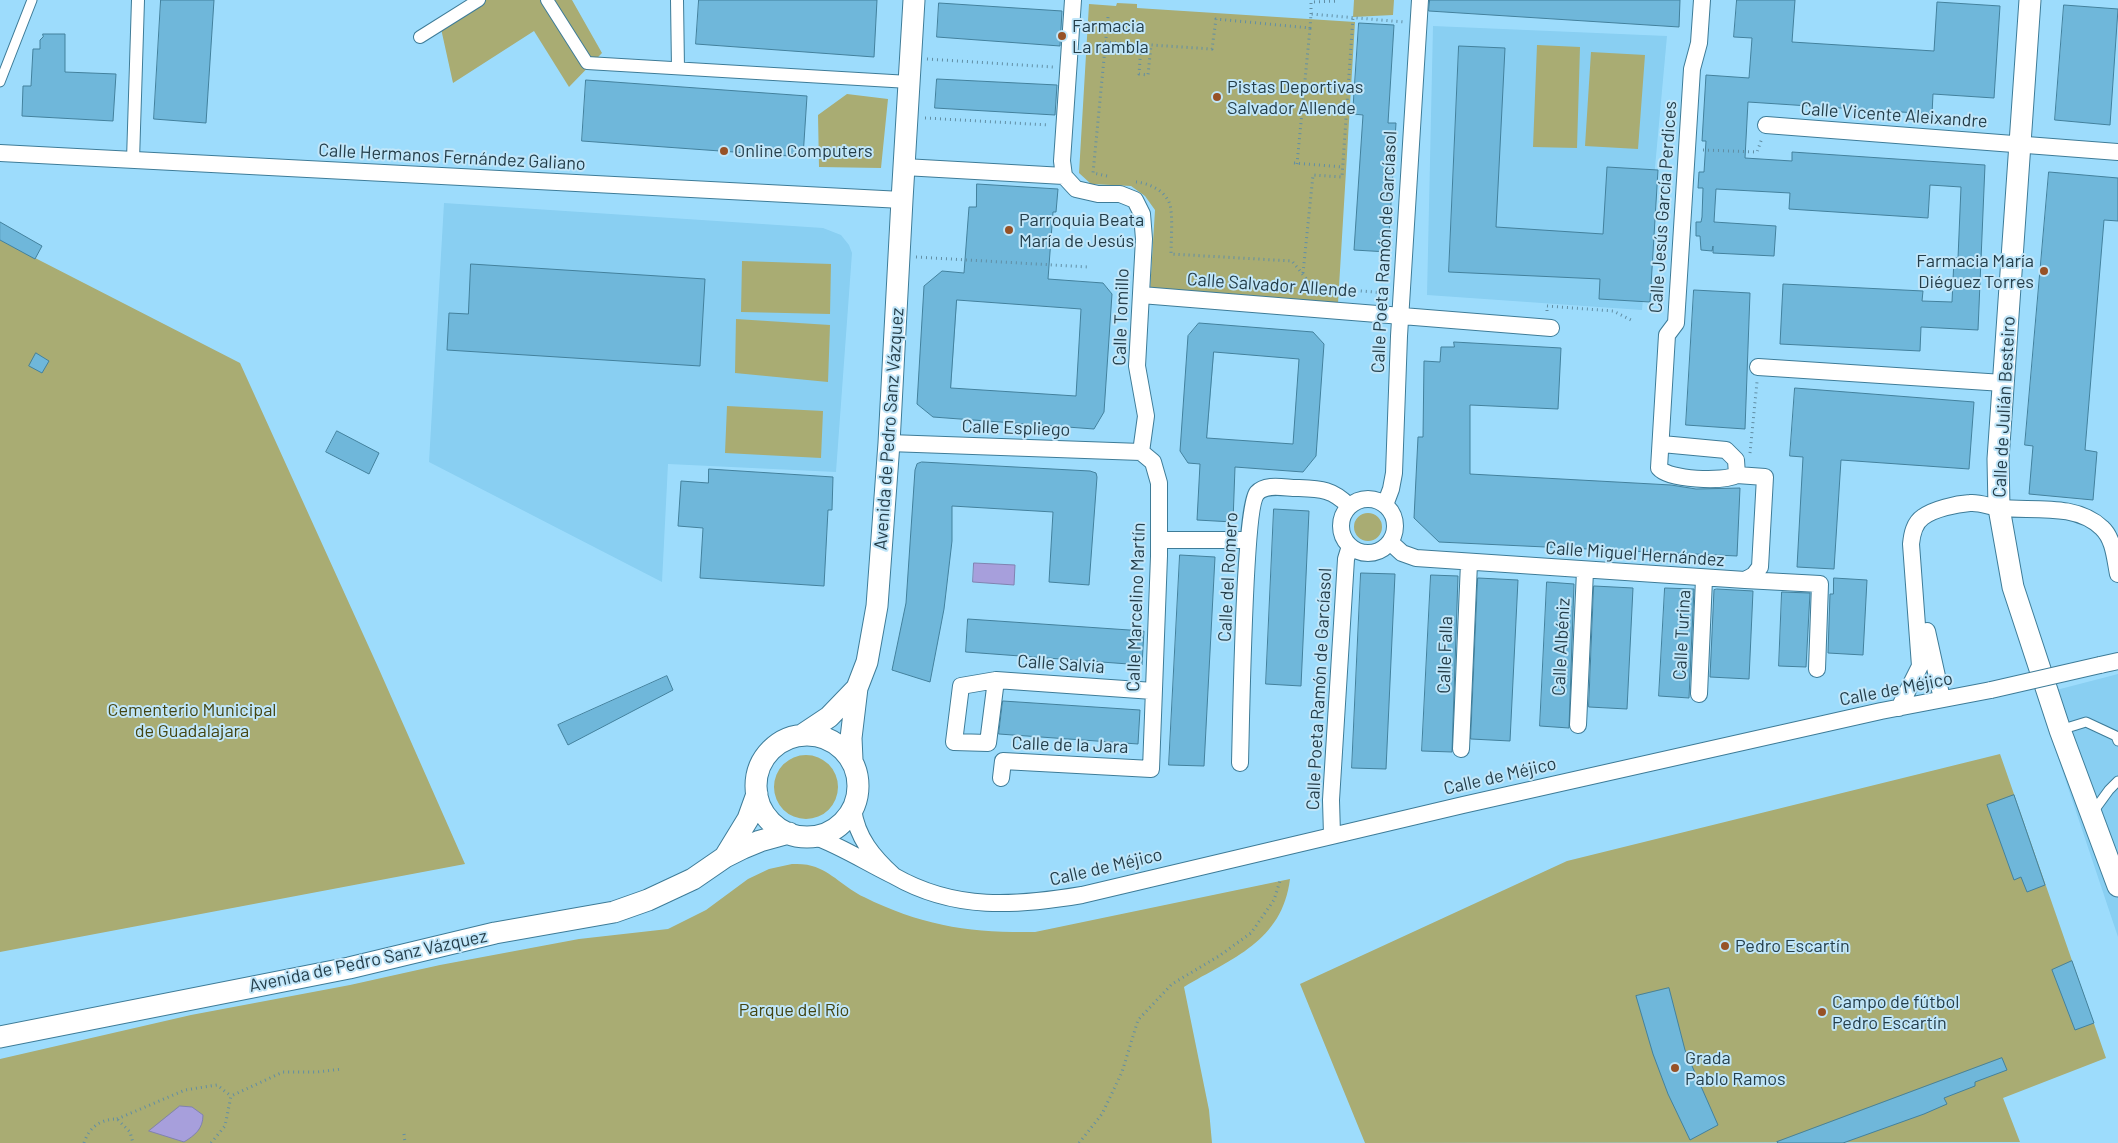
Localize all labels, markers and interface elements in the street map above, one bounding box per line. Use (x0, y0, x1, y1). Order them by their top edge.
place label: Farmacia La rambla (1072, 15, 1149, 58)
marker: Farmacia La rambla (1056, 30, 1068, 42)
place label: Pistas Deportivas Salvador Allende (1227, 76, 1363, 118)
marker: Pistas Deportivas Salvador Allende (1211, 91, 1223, 103)
street label: Calle Vicente Aleixandre (1800, 98, 1988, 132)
street label: Calle Jesús García Perdices (1645, 100, 1681, 314)
street label: Calle Poeta Ramón de Garcíasol (1367, 130, 1401, 374)
street label: Calle Hermanos Fernández Galiano (318, 139, 586, 175)
place label: Online Computers (734, 140, 873, 162)
marker: Online Computers (718, 145, 730, 157)
place label: Parroquia Beata María de Jesús (1019, 209, 1144, 252)
marker: Parroquia Beata María de Jesús (1003, 224, 1015, 236)
place label: Farmacia María Diéguez Torres (1916, 250, 2034, 292)
marker: Farmacia María Diéguez Torres (2038, 265, 2050, 277)
street label: Calle Tomillo (1108, 268, 1134, 366)
street label: Calle Salvador Allende (1186, 268, 1358, 302)
street label: Avenida de Pedro Sanz Vázquez (870, 307, 908, 551)
street label: Calle de Julián Besteiro (1988, 316, 2020, 498)
street label: Calle Espliego (961, 415, 1071, 441)
street label: Calle del Romero (1214, 512, 1242, 642)
street label: Calle Marcelino Martín (1122, 522, 1150, 692)
street label: Calle Miguel Hernández (1545, 537, 1725, 571)
street label: Calle Poeta Ramón de Garcíasol (1302, 567, 1336, 811)
street label: Calle Turina (1669, 589, 1695, 681)
street label: Calle Albéniz (1548, 597, 1574, 697)
street label: Calle Falla (1433, 616, 1457, 694)
street label: Calle Salvia (1017, 650, 1105, 678)
street label: Calle de Méjico (1837, 667, 1955, 711)
park label: Cementerio Municipal de Guadalajara (107, 699, 277, 742)
street label: Calle de la Jara (1011, 732, 1129, 758)
street label: Calle de Méjico (1442, 753, 1558, 799)
street label: Calle de Méjico (1048, 844, 1164, 890)
street label: Avenida de Pedro Sanz Vázquez (247, 925, 489, 997)
place label: Pedro Escartín (1735, 935, 1850, 957)
marker: Pedro Escartín (1719, 940, 1731, 952)
place label: Campo de fútbol Pedro Escartín (1832, 991, 1959, 1034)
park label: Parque del Río (739, 999, 849, 1021)
marker: Campo de fútbol Pedro Escartín (1816, 1006, 1828, 1018)
place label: Grada Pablo Ramos (1685, 1047, 1786, 1090)
marker: Grada Pablo Ramos (1669, 1062, 1681, 1074)

